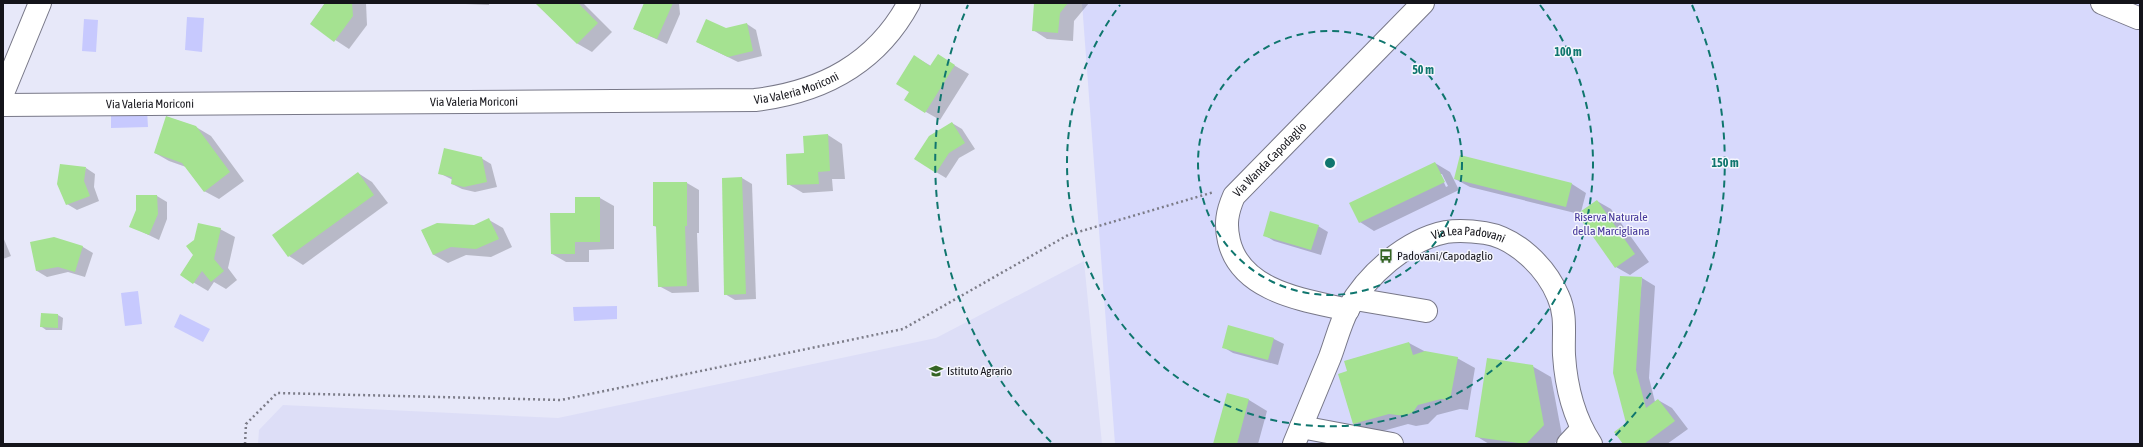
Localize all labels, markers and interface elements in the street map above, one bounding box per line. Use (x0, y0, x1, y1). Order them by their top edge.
text: 100 m (1554, 45, 1582, 59)
text: 50 m (1412, 63, 1434, 77)
street label: Via Valeria Moriconi (753, 69, 841, 107)
street label: Via Valeria Moriconi (430, 95, 518, 109)
street label: Via Valeria Moriconi (106, 97, 194, 111)
street label: Via Wanda Capodaglio (1230, 119, 1310, 200)
centre of rings (1323, 156, 1337, 170)
text: 150 m (1711, 156, 1739, 170)
park label: Riserva Naturale della Marcigliana (1572, 210, 1650, 238)
street label: Via Lea Padovani (1430, 224, 1508, 246)
bus stop icon: Padovani/Capodaglio (1378, 248, 1394, 264)
place label: Padovani/Capodaglio (1397, 249, 1493, 263)
school or university icon: Istituto Agrario (928, 363, 944, 379)
place label: Istituto Agrario (947, 364, 1013, 378)

